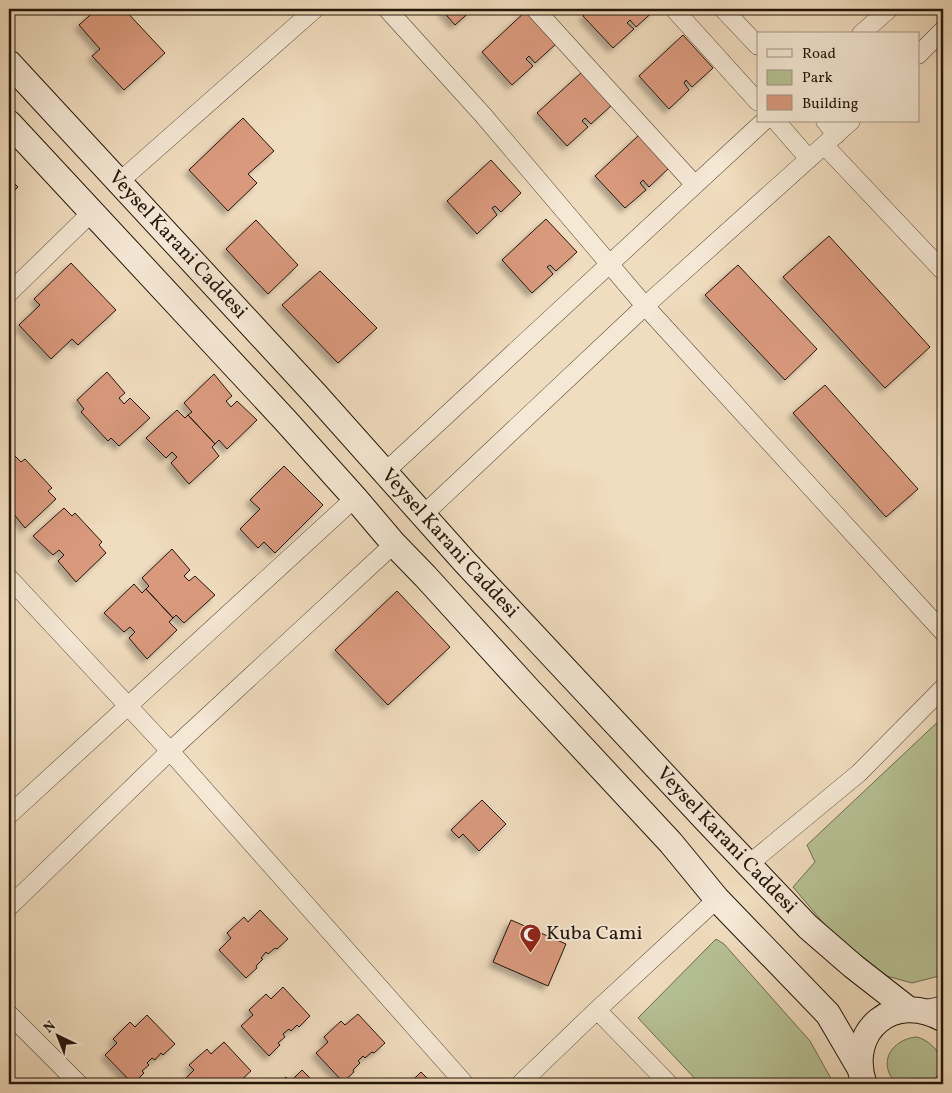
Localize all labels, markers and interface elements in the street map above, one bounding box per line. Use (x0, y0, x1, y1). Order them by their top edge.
legend (757, 32, 920, 122)
text: Road (802, 44, 836, 65)
text: Park (802, 68, 833, 89)
text: Building (802, 94, 859, 115)
street label: Veysel Karani Caddesi (101, 165, 253, 326)
street label: Veysel Karani Caddesi (374, 463, 525, 625)
street label: Veysel Karani Caddesi (649, 761, 803, 921)
place label: Kuba Cami (546, 920, 642, 948)
mosque icon: Kuba Cami (518, 922, 542, 953)
north arrow (32, 1010, 82, 1060)
text: N (40, 1017, 60, 1038)

